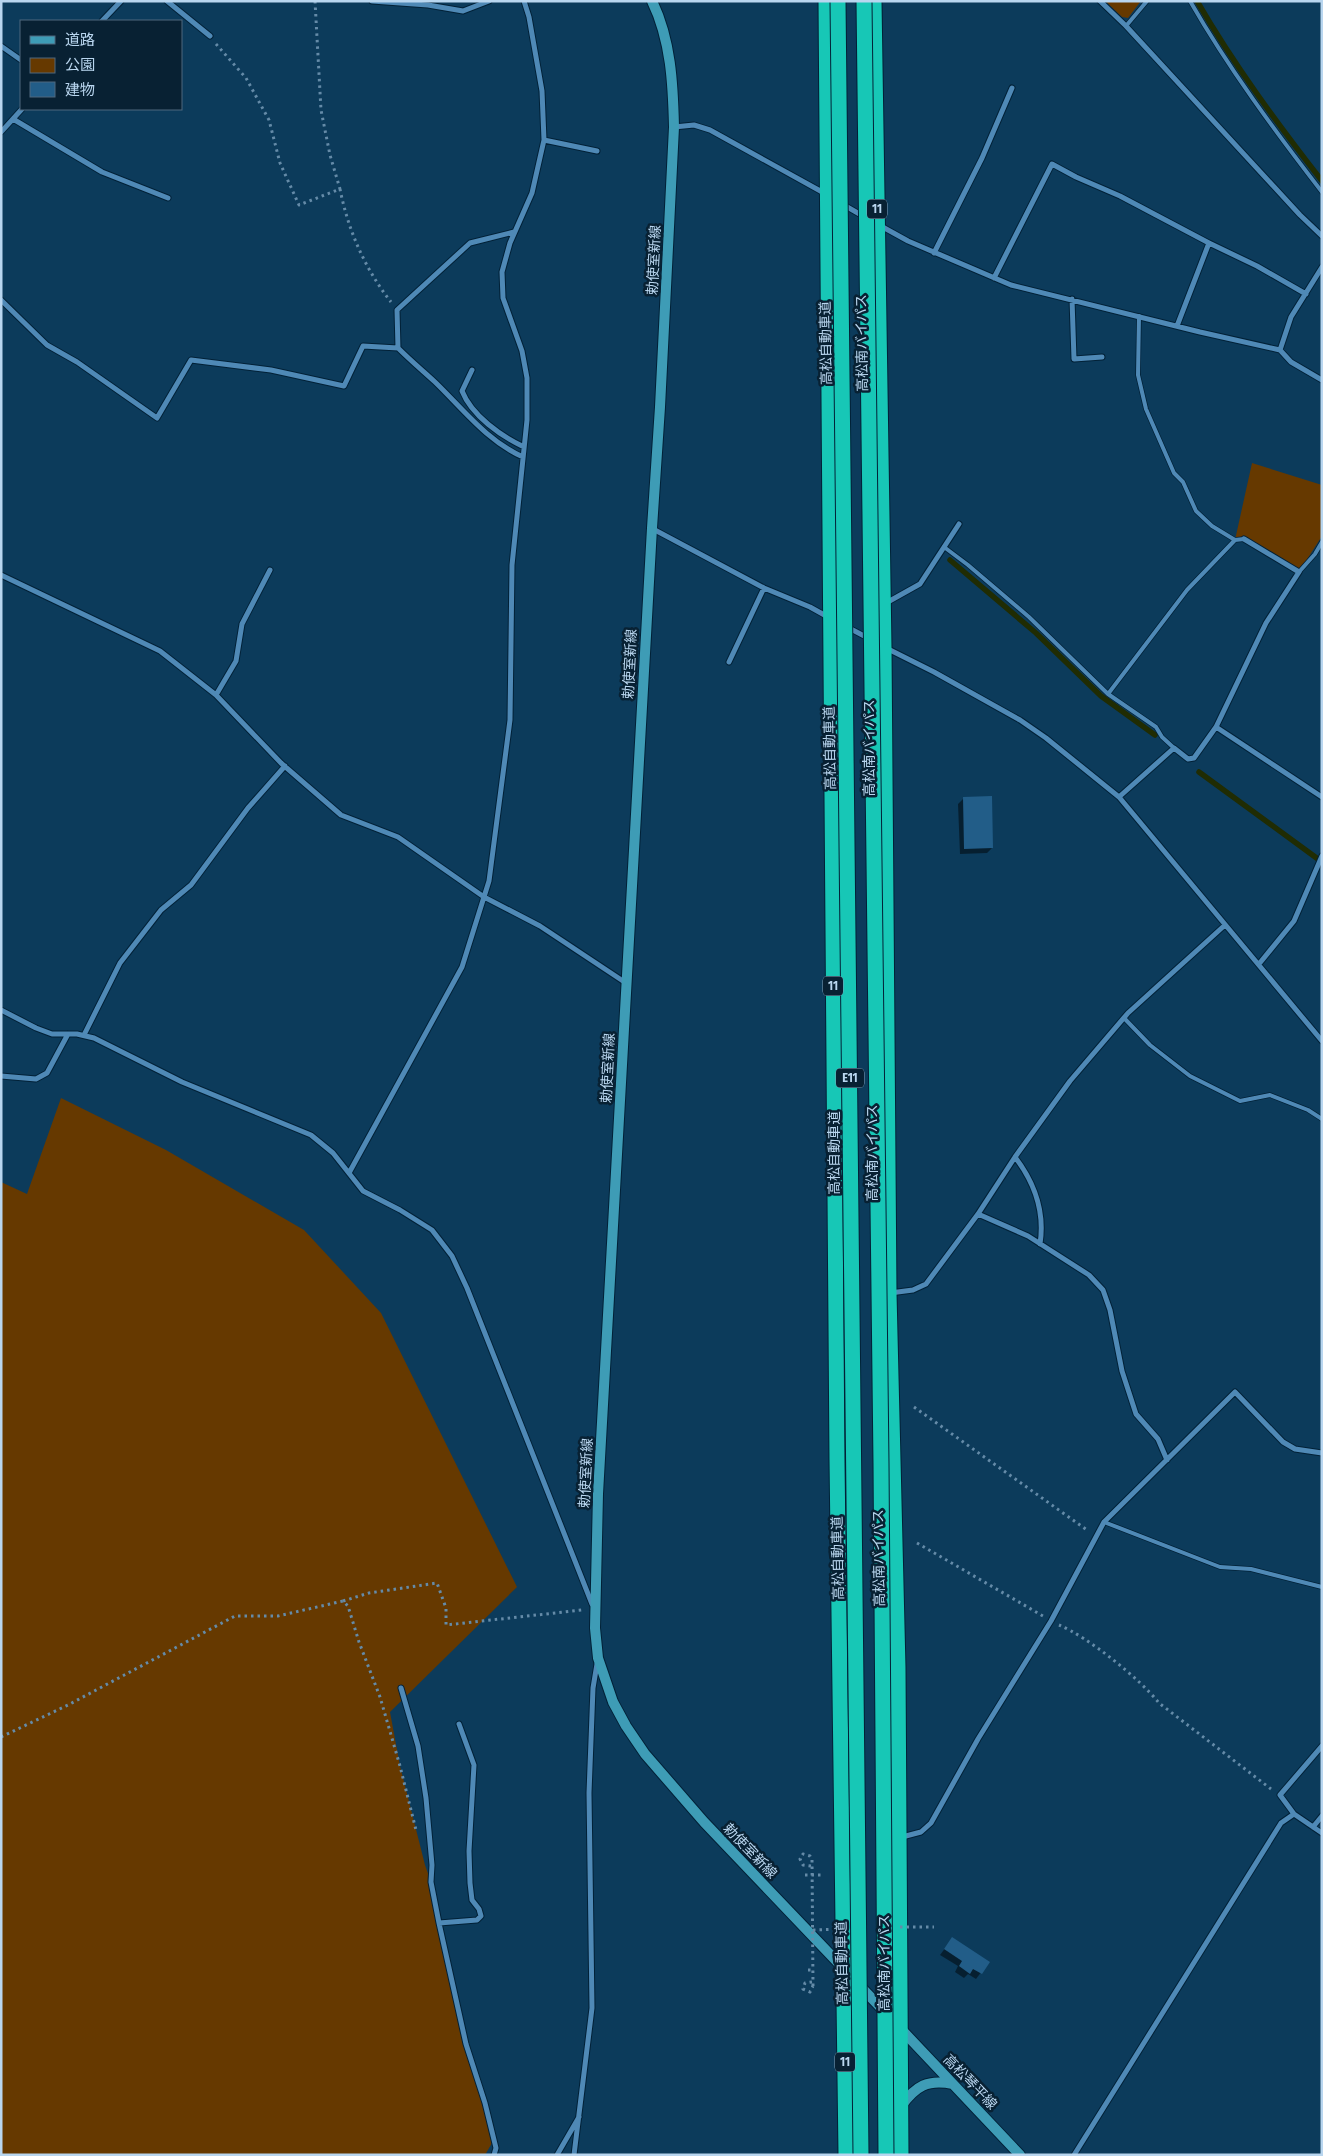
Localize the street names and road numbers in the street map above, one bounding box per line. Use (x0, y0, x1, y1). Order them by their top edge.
road number: 11 (867, 200, 887, 218)
street label: 勅使室新線 (644, 225, 664, 295)
street label: 高松南バイパス (853, 294, 871, 392)
street label: 高松自動車道 (817, 301, 835, 385)
street label: 勅使室新線 (620, 629, 640, 699)
street label: 高松南バイパス (861, 699, 878, 797)
street label: 高松自動車道 (821, 706, 839, 790)
road number: 11 (823, 976, 843, 996)
street label: 勅使室新線 (598, 1033, 618, 1103)
road number: E11 (836, 1068, 864, 1088)
street label: 高松南バイパス (864, 1104, 881, 1202)
street label: 高松自動車道 (826, 1111, 843, 1195)
street label: 勅使室新線 (576, 1438, 596, 1508)
street label: 高松南バイパス (870, 1509, 888, 1607)
street label: 高松自動車道 (829, 1516, 847, 1600)
street label: 勅使室新線 (720, 1820, 780, 1882)
street label: 高松南バイパス (876, 1914, 893, 2012)
street label: 高松自動車道 (833, 1921, 851, 2005)
street label: 高松琴平線 (940, 2051, 1000, 2113)
road number: 11 (835, 2052, 855, 2072)

